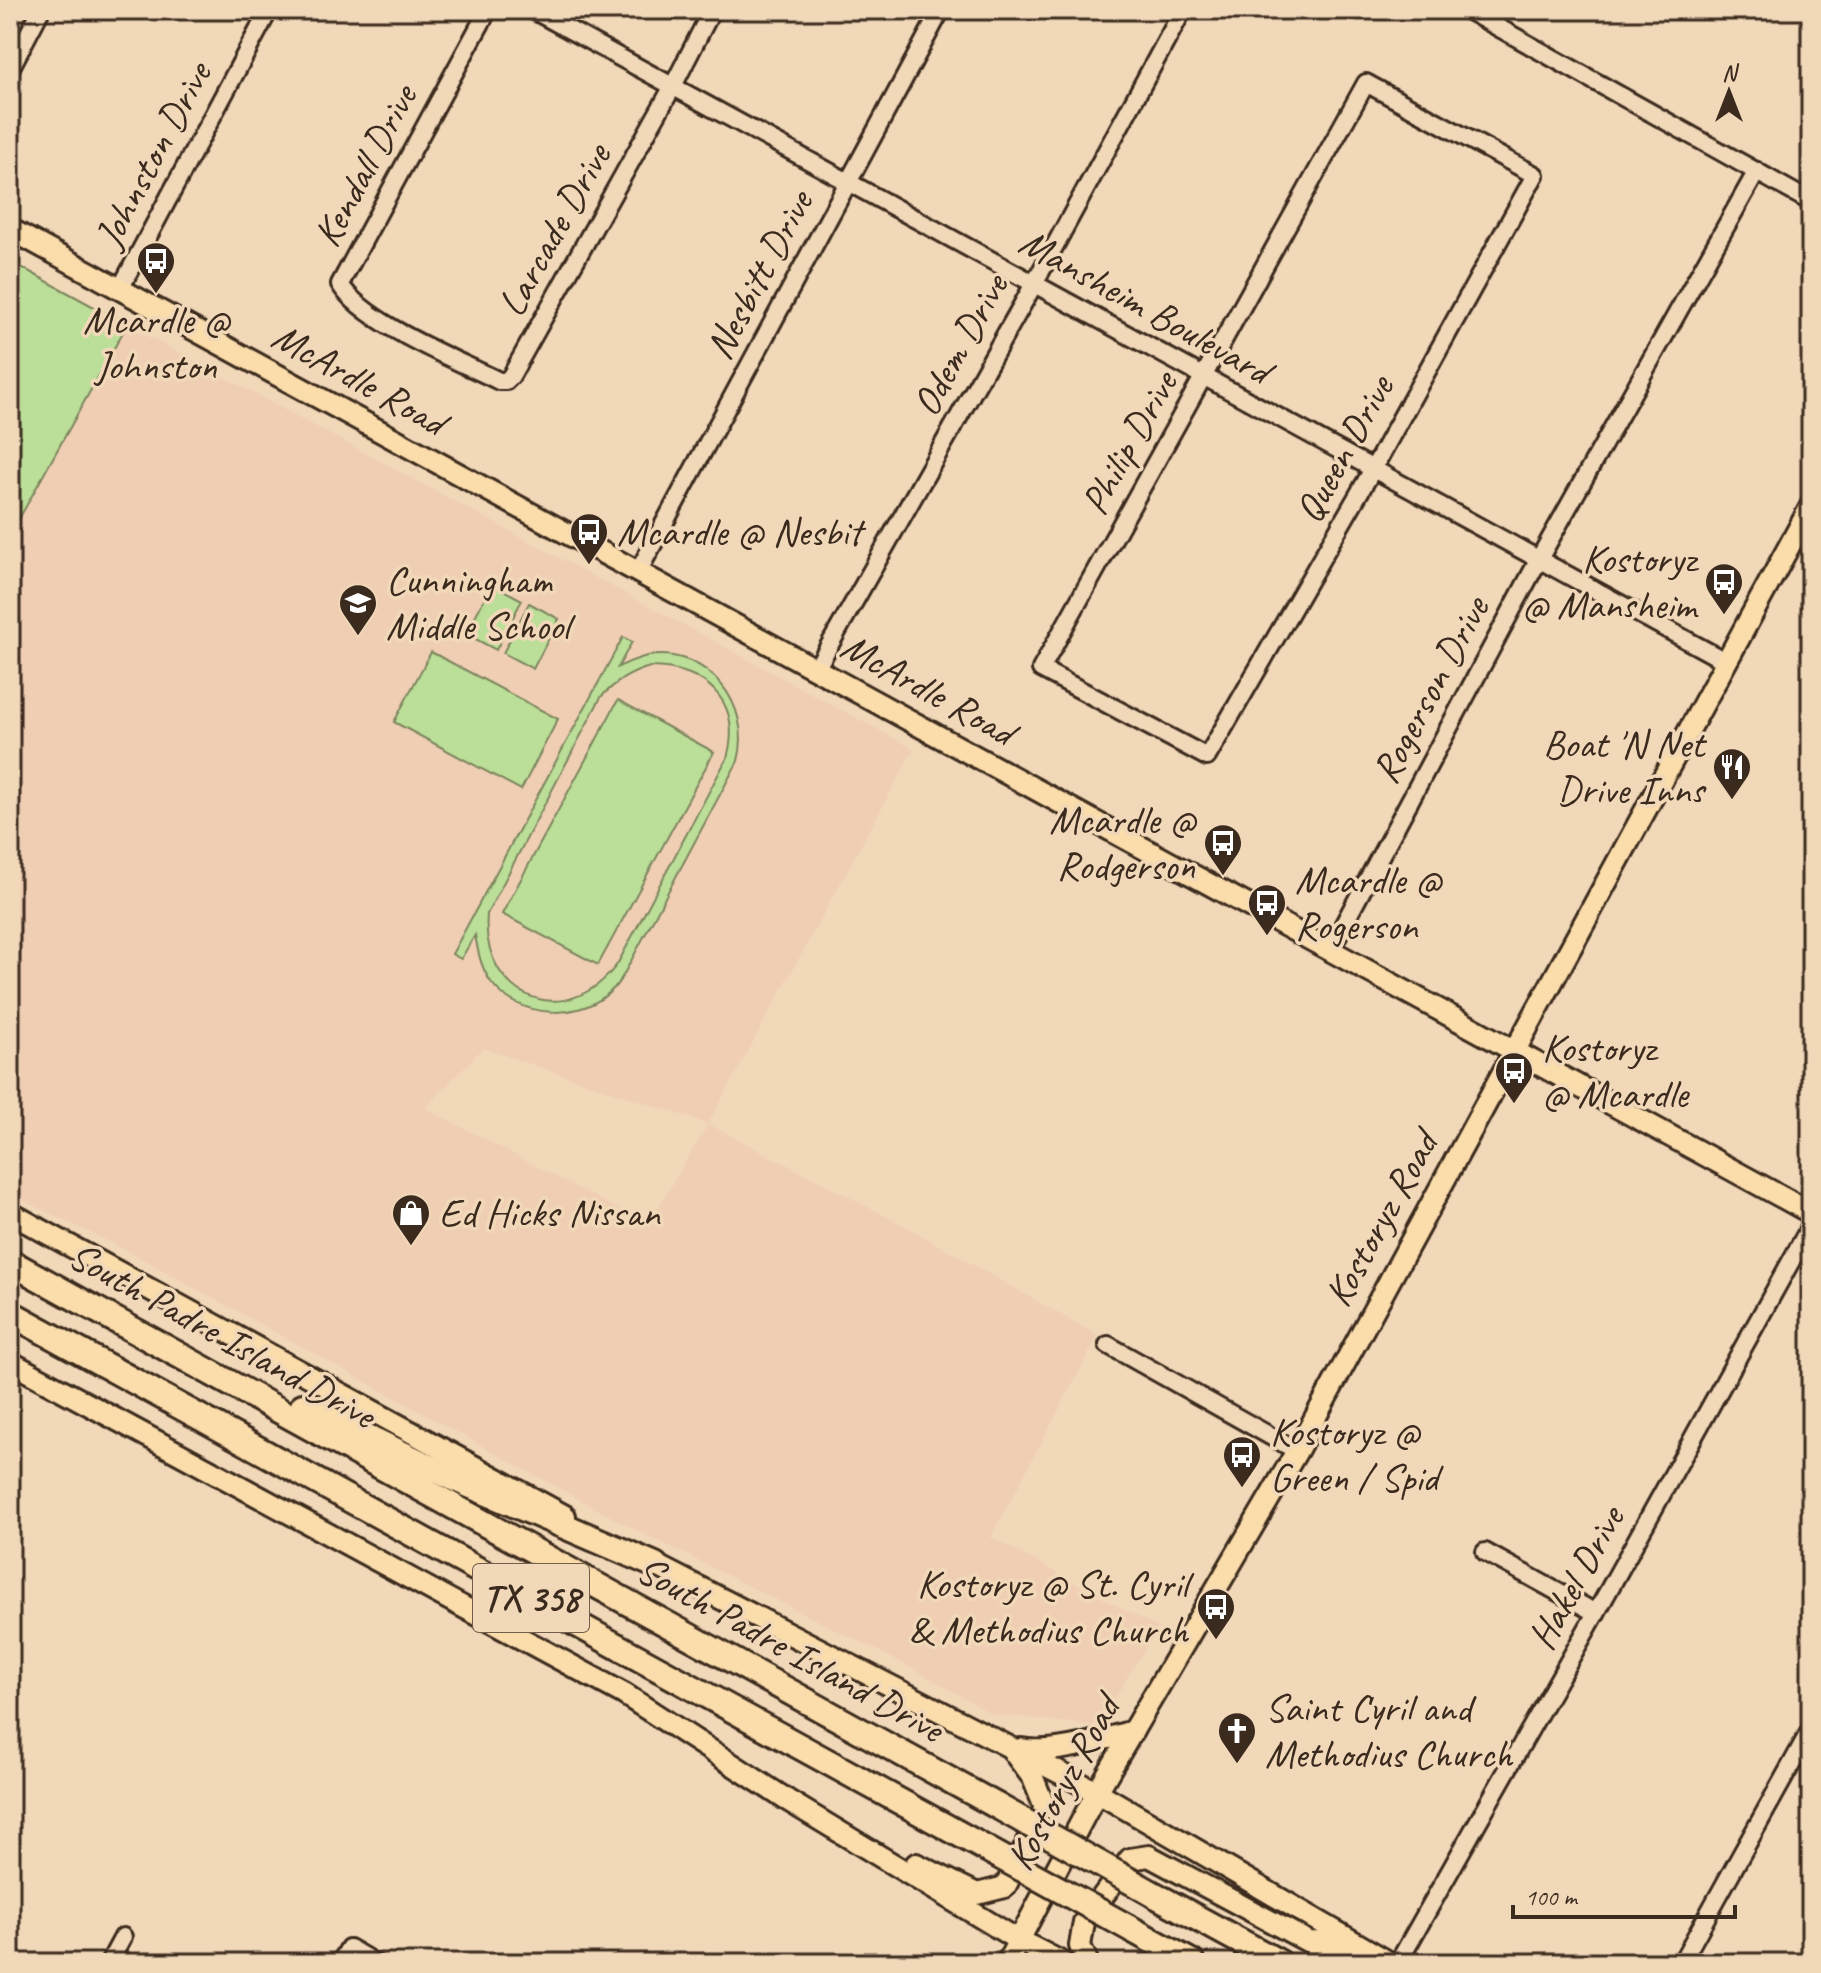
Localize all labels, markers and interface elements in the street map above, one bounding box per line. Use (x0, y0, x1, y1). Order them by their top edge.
street label: Johnston Drive (82, 51, 224, 258)
north arrow (1689, 52, 1769, 132)
text: N (1722, 59, 1739, 87)
street label: Kendall Drive (302, 74, 430, 255)
street label: Larcade Drive (486, 133, 623, 325)
street label: Nesbitt Drive (694, 180, 826, 368)
street label: Mansheim Boulevard (1011, 217, 1285, 399)
bus stop icon: Mcardle @ Johnston (135, 240, 177, 295)
street label: Odem Drive (901, 263, 1021, 424)
place label: Mcardle @ Johnston (83, 295, 231, 391)
street label: McArdle Road (264, 311, 460, 450)
street label: Philip Drive (1069, 360, 1190, 523)
street label: Queen Drive (1283, 364, 1406, 531)
place label: Mcardle @ Nesbit (617, 507, 867, 557)
bus stop icon: Mcardle @ Nesbit (568, 511, 610, 566)
place label: Kostoryz @ Mansheim (1522, 534, 1700, 630)
place label: Cunningham Middle School (386, 555, 576, 651)
bus stop icon: Kostoryz @ Mansheim (1703, 561, 1745, 616)
school or university icon: Cunningham Middle School (337, 582, 379, 637)
street label: Rogerson Drive (1360, 586, 1501, 792)
street label: McArdle Road (833, 621, 1029, 760)
place label: Boat 'N Net Drive Inns (1543, 719, 1708, 815)
restaurant icon: Boat 'N Net Drive Inns (1711, 746, 1753, 801)
place label: Mcardle @ Rodgerson (1049, 795, 1197, 891)
bus stop icon: Mcardle @ Rodgerson (1202, 822, 1244, 877)
place label: Mcardle @ Rogerson (1295, 855, 1443, 951)
bus stop icon: Mcardle @ Rogerson (1246, 882, 1288, 937)
place label: Kostoryz @ Mcardle (1542, 1023, 1691, 1119)
bus stop icon: Kostoryz @ Mcardle (1493, 1050, 1535, 1105)
street label: Kostoryz Road (1313, 1118, 1452, 1315)
place label: Ed Hicks Nissan (439, 1188, 661, 1238)
shop icon: Ed Hicks Nissan (390, 1192, 432, 1247)
street label: South Padre Island Drive (60, 1230, 386, 1441)
place label: Kostoryz @ Green / Spid (1270, 1407, 1444, 1503)
bus stop icon: Kostoryz @ Green / Spid (1221, 1434, 1263, 1489)
street label: Hakel Drive (1516, 1495, 1637, 1658)
street label: South Padre Island Drive (628, 1544, 954, 1755)
place label: Kostoryz @ St. Cyril & Methodius Church (909, 1559, 1194, 1655)
road number: TX 358 (473, 1564, 589, 1632)
bus stop icon: Kostoryz @ St. Cyril & Methodius Church (1195, 1586, 1237, 1641)
street label: Kostoryz Road (995, 1682, 1134, 1879)
place label: Saint Cyril and Methodius Church (1265, 1683, 1514, 1779)
church icon: Saint Cyril and Methodius Church (1216, 1710, 1258, 1765)
scale bar (1513, 1869, 1735, 1919)
text: 100 m (1525, 1882, 1579, 1912)

